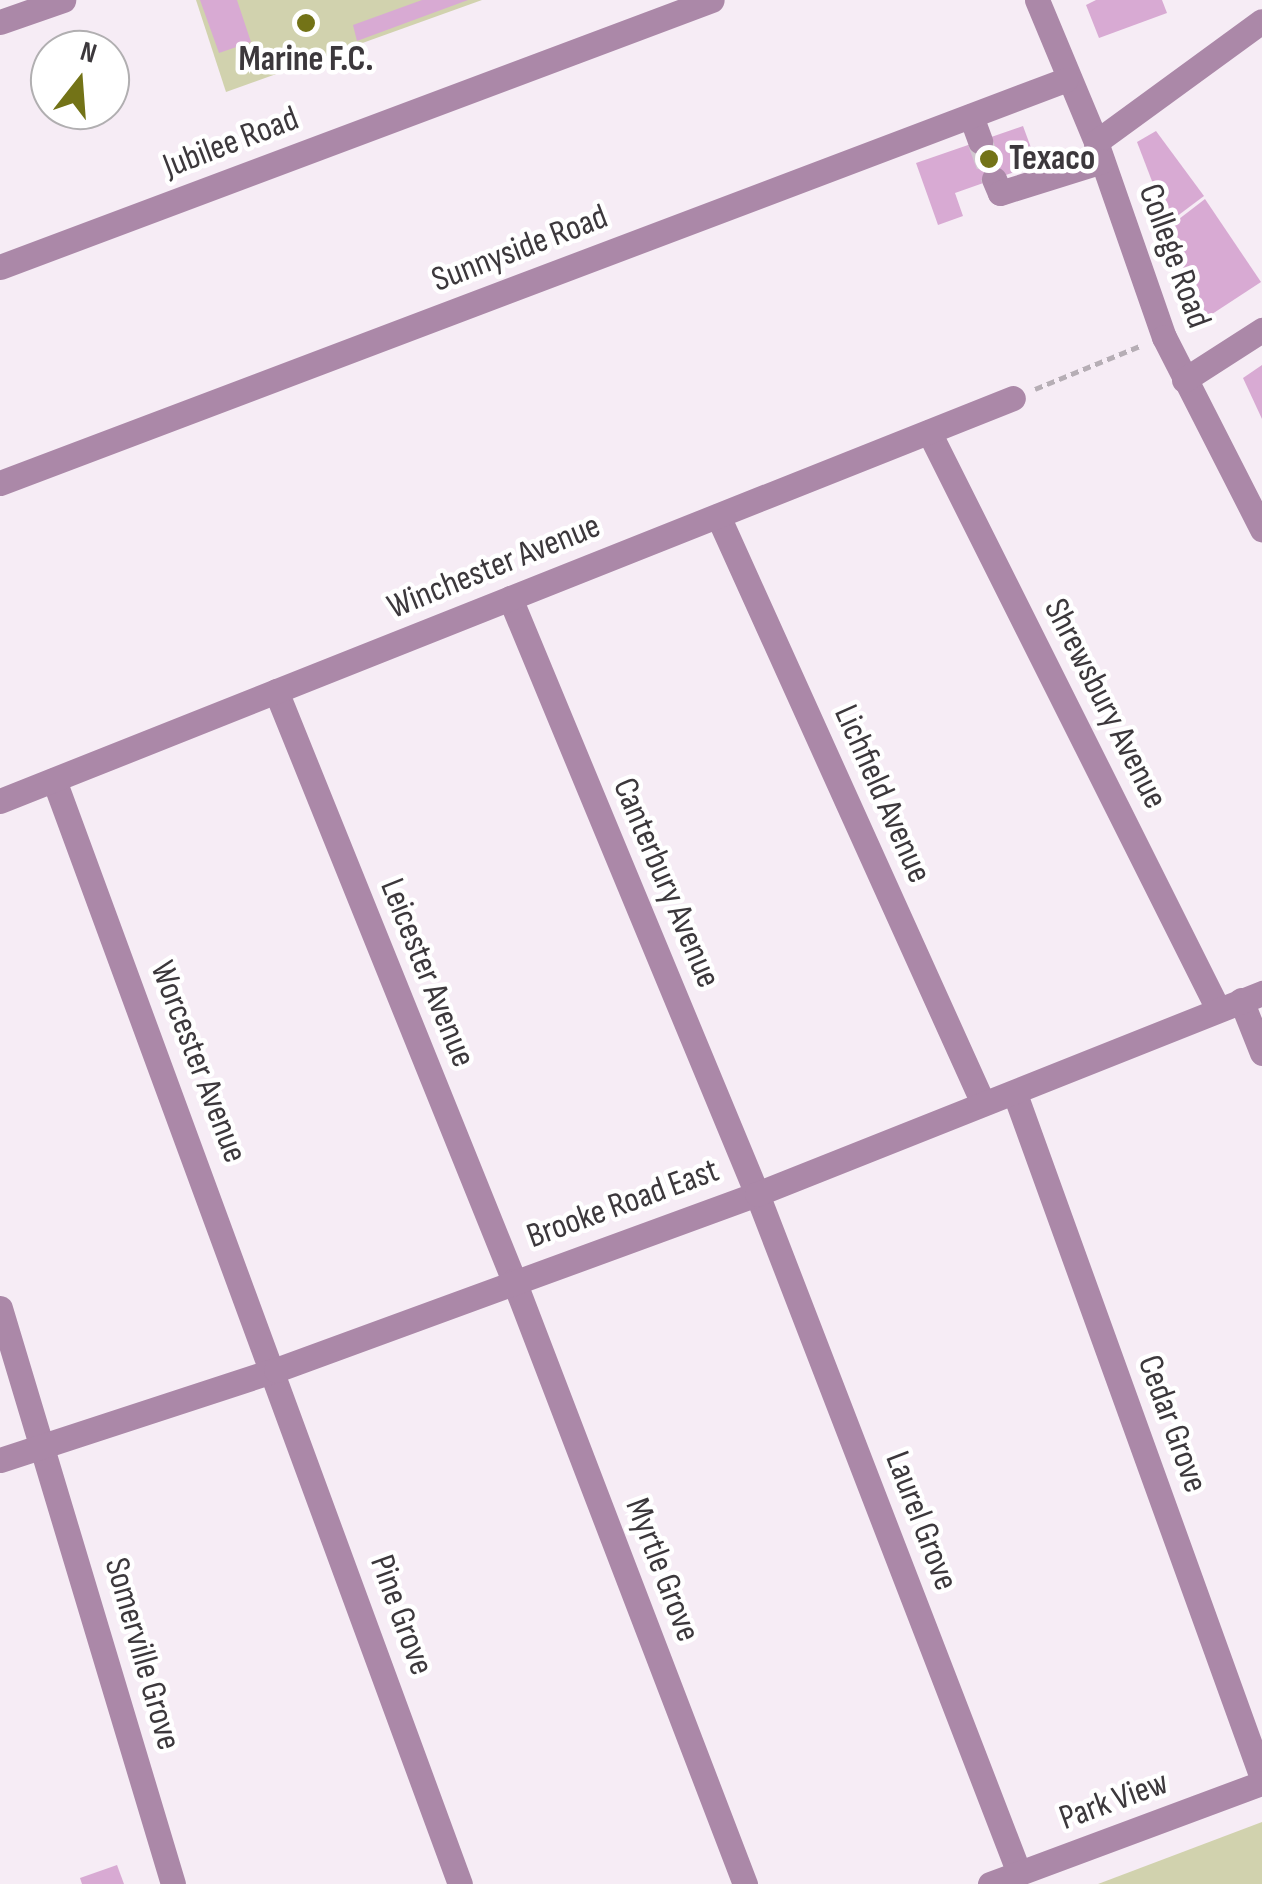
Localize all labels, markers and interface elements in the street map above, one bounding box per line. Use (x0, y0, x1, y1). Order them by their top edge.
marker: Marine F.C. (295, 12, 317, 34)
north arrow (30, 30, 130, 130)
text: N (76, 35, 100, 71)
place label: Marine F.C. (239, 39, 373, 81)
street label: Jubilee Road (157, 98, 305, 188)
place label: Texaco (1009, 138, 1095, 180)
marker: Texaco (978, 148, 1000, 170)
street label: College Road (1129, 178, 1219, 334)
street label: Sunnyside Road (426, 196, 614, 302)
street label: Winchester Avenue (382, 505, 606, 629)
street label: Shrewsbury Avenue (1034, 592, 1176, 816)
street label: Lichfield Avenue (824, 699, 940, 889)
street label: Canterbury Avenue (603, 772, 729, 994)
street label: Leicester Avenue (370, 873, 484, 1073)
street label: Worcester Avenue (140, 955, 256, 1169)
street label: Brooke Road East (521, 1150, 725, 1258)
street label: Cedar Grove (1128, 1350, 1216, 1498)
street label: Laurel Grove (875, 1446, 967, 1596)
street label: Myrtle Grove (615, 1492, 709, 1648)
street label: Pine Grove (360, 1549, 442, 1681)
street label: Somerville Grove (95, 1553, 189, 1755)
street label: Park View (1054, 1762, 1174, 1840)

